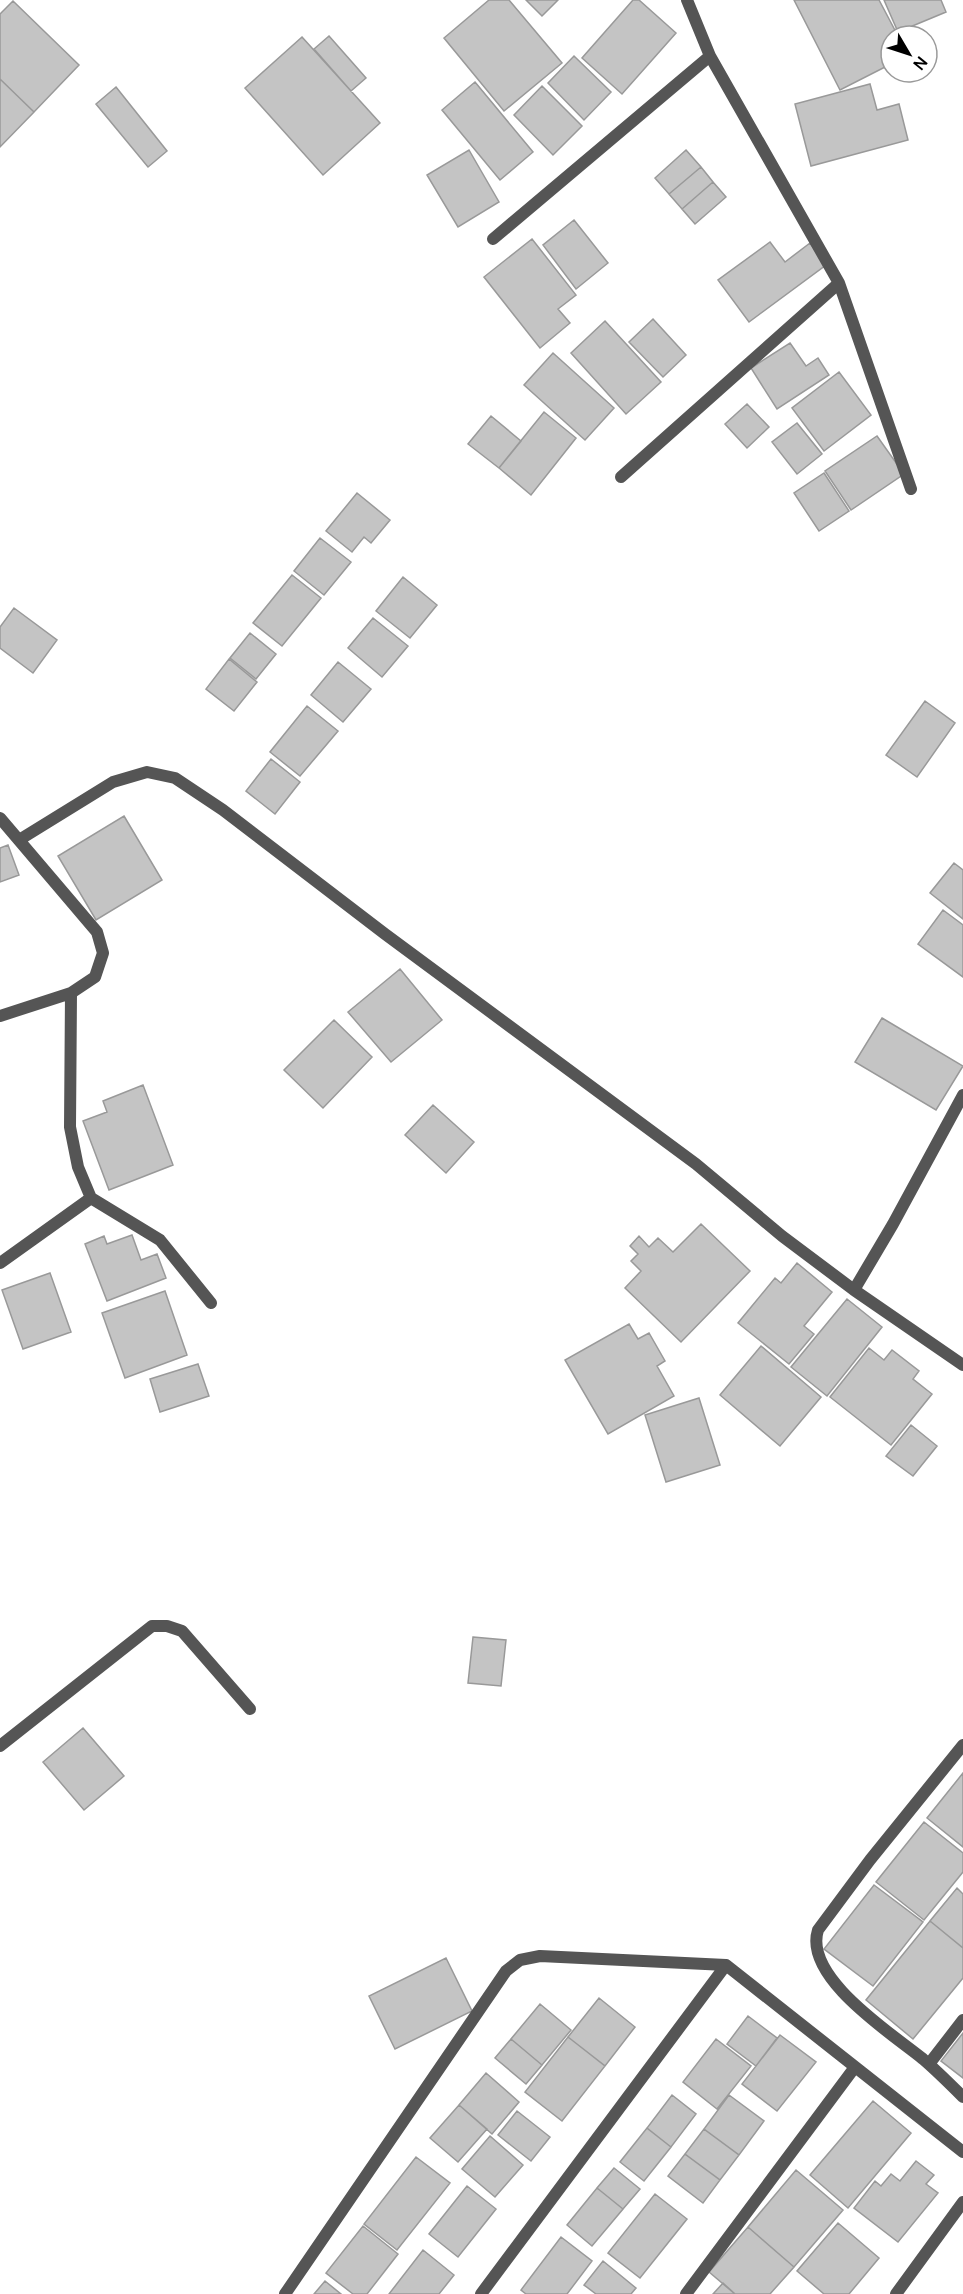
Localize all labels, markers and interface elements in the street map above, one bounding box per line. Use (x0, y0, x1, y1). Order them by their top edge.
north arrow (879, 24, 939, 84)
text: N (908, 52, 933, 75)

